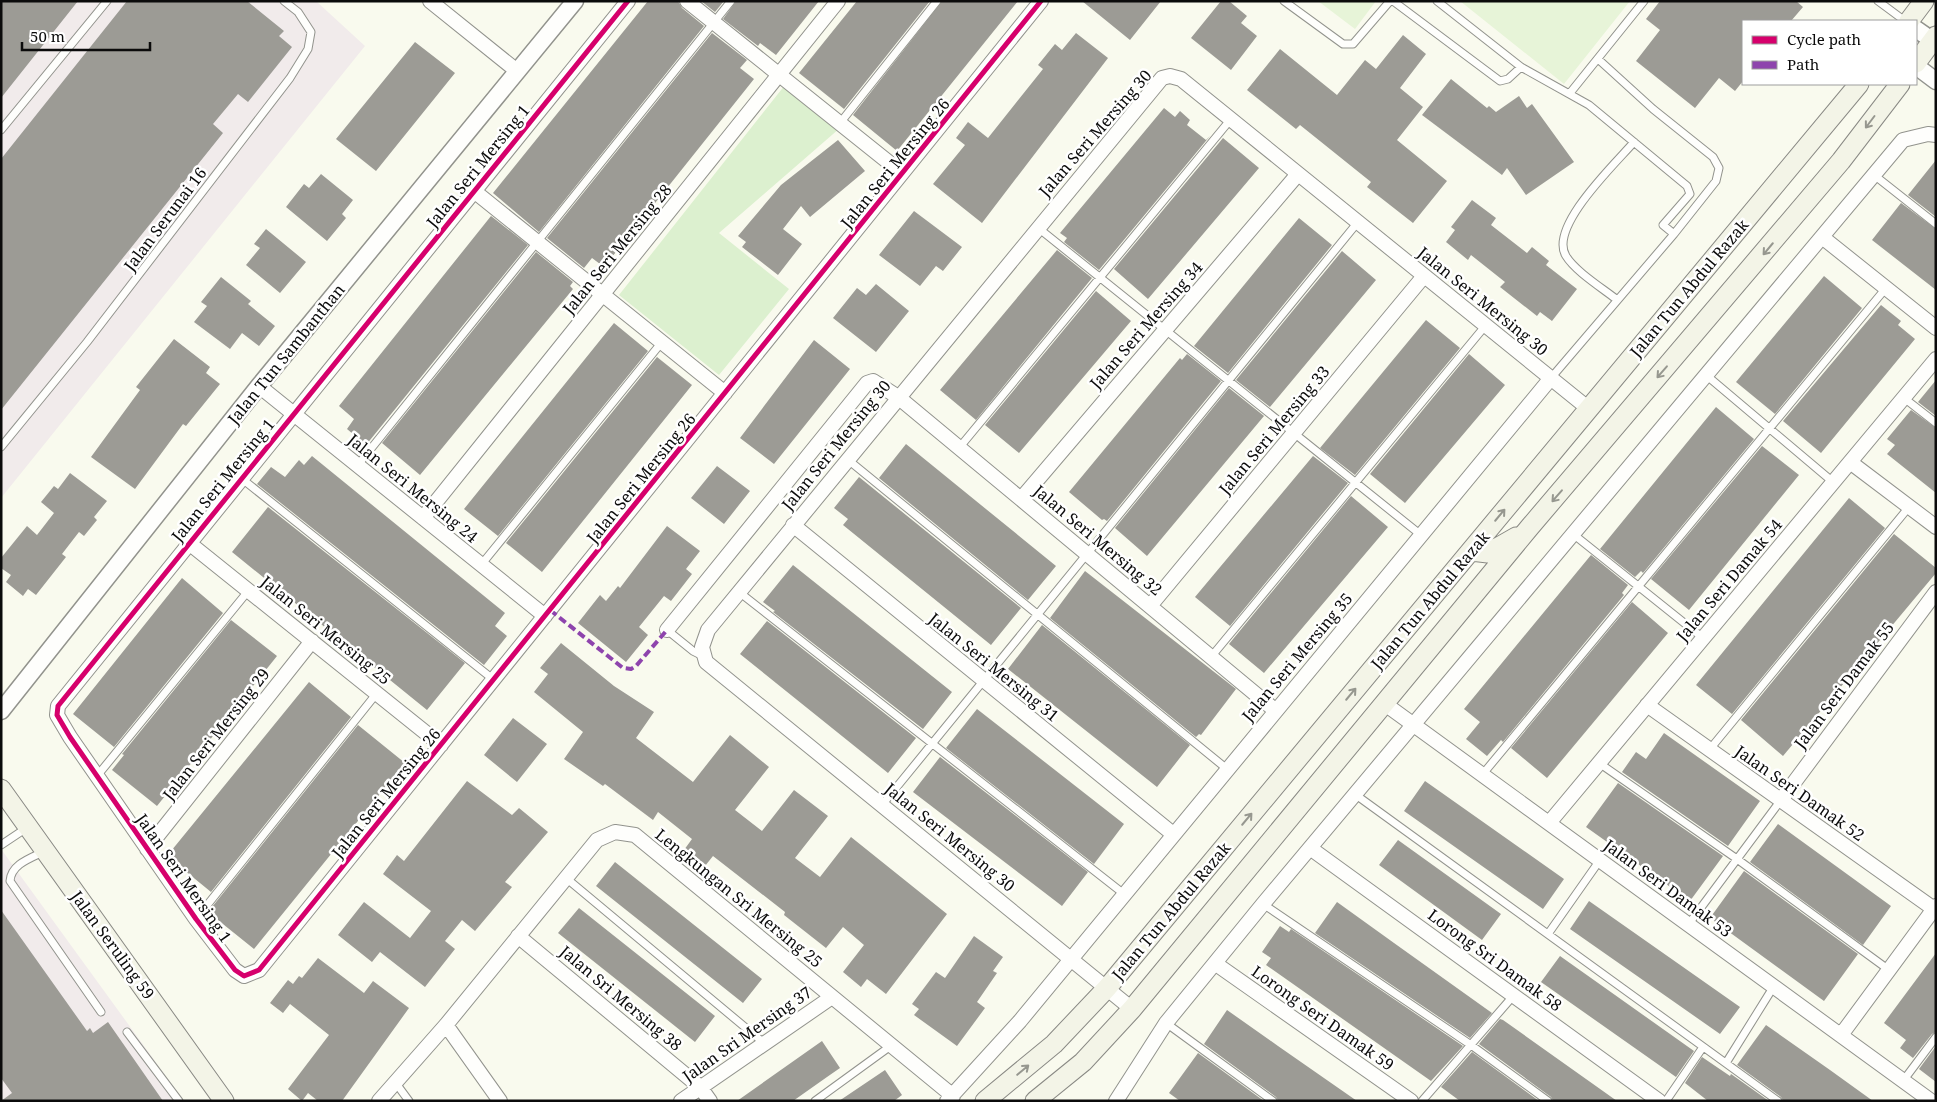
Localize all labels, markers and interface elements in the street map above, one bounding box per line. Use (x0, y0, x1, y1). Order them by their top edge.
scale bar (22, 20, 150, 52)
legend (1742, 20, 1917, 85)
text: 50 m (30, 26, 65, 46)
text: Cycle path (1787, 29, 1862, 49)
text: Path (1787, 54, 1820, 74)
street label: Jalan Seri Mersing 30 (1033, 65, 1156, 202)
street label: Jalan Seri Mersing 26 (835, 93, 954, 234)
street label: Jalan Seri Mersing 1 (421, 100, 535, 233)
one-way arrow (1865, 115, 1876, 128)
street label: Jalan Serunai 16 (118, 163, 211, 276)
street label: Jalan Seri Mersing 28 (557, 179, 676, 320)
street label: Jalan Tun Abdul Razak (1624, 214, 1754, 362)
street label: Jalan Seri Mersing 30 (1412, 241, 1553, 360)
one-way arrow (1762, 242, 1774, 255)
street label: Jalan Seri Mersing 34 (1084, 257, 1207, 394)
street label: Jalan Tun Sambanthan (222, 279, 350, 430)
street label: Jalan Seri Mersing 33 (1213, 361, 1334, 500)
one-way arrow (1657, 366, 1668, 379)
street label: Jalan Seri Mersing 30 (776, 375, 895, 516)
street label: Jalan Seri Mersing 26 (581, 408, 700, 549)
street label: Jalan Seri Mersing 1 (166, 414, 280, 547)
street label: Jalan Seri Mersing 24 (342, 428, 483, 547)
street label: Jalan Seri Mersing 32 (1028, 479, 1167, 600)
one-way arrow (1551, 489, 1563, 502)
one-way arrow (1495, 509, 1506, 522)
street label: Jalan Seri Damak 54 (1671, 514, 1787, 647)
street label: Jalan Tun Abdul Razak (1365, 526, 1495, 674)
street label: Jalan Seri Mersing 25 (255, 570, 396, 689)
street label: Jalan Seri Mersing 35 (1236, 588, 1357, 727)
street label: Jalan Seri Mersing 31 (923, 607, 1064, 726)
street label: Jalan Seri Damak 55 (1788, 617, 1899, 754)
street label: Jalan Seri Mersing 29 (157, 664, 274, 805)
one-way arrow (1346, 687, 1357, 700)
street label: Jalan Seri Mersing 26 (326, 723, 445, 864)
street label: Jalan Seri Damak 52 (1730, 739, 1869, 846)
street label: Jalan Seri Mersing 30 (879, 777, 1020, 896)
street label: Jalan Seri Mersing 1 (131, 808, 237, 947)
one-way arrow (1242, 812, 1253, 825)
street label: Lengkungan Sri Mersing 25 (651, 824, 827, 972)
street label: Jalan Seri Damak 53 (1599, 833, 1737, 942)
street label: Jalan Tun Abdul Razak (1106, 837, 1236, 985)
street label: Jalan Seruling 59 (66, 885, 160, 1004)
street label: Lorong Sri Damak 58 (1424, 904, 1567, 1016)
street label: Jalan Sri Mersing 38 (555, 940, 687, 1056)
street label: Lorong Seri Damak 59 (1247, 960, 1399, 1076)
street label: Jalan Sri Mersing 37 (677, 981, 816, 1087)
one-way arrow (1017, 1065, 1030, 1076)

